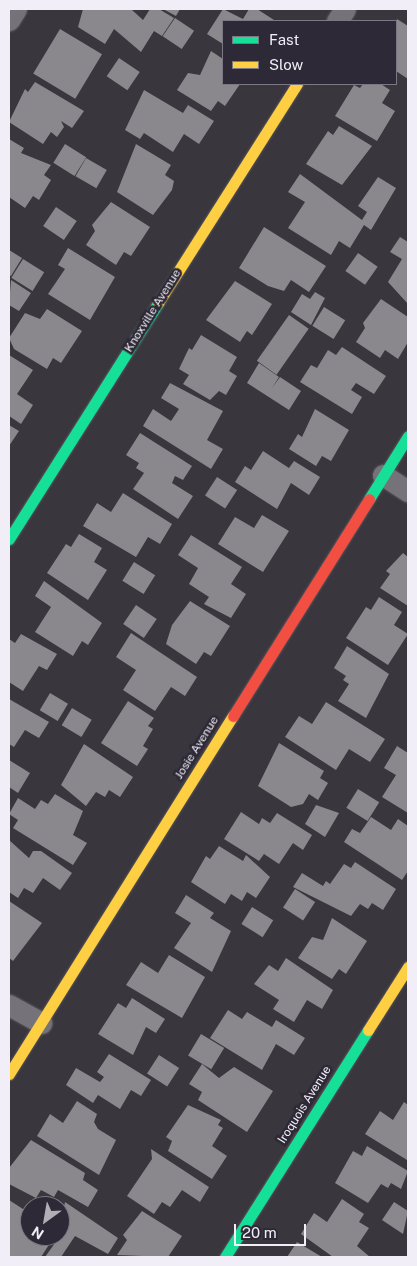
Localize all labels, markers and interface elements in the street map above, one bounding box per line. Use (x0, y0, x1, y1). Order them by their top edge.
legend (222, 20, 397, 85)
text: Fast (269, 31, 299, 48)
text: Slow (269, 56, 303, 73)
street label: Knoxville Avenue (122, 267, 184, 355)
street label: Josie Avenue (172, 714, 222, 782)
street label: Iroquois Avenue (275, 1064, 335, 1146)
north arrow (20, 1196, 70, 1246)
scale bar (237, 1214, 310, 1246)
text: N (29, 1223, 46, 1243)
text: 20 m (242, 1224, 277, 1241)

